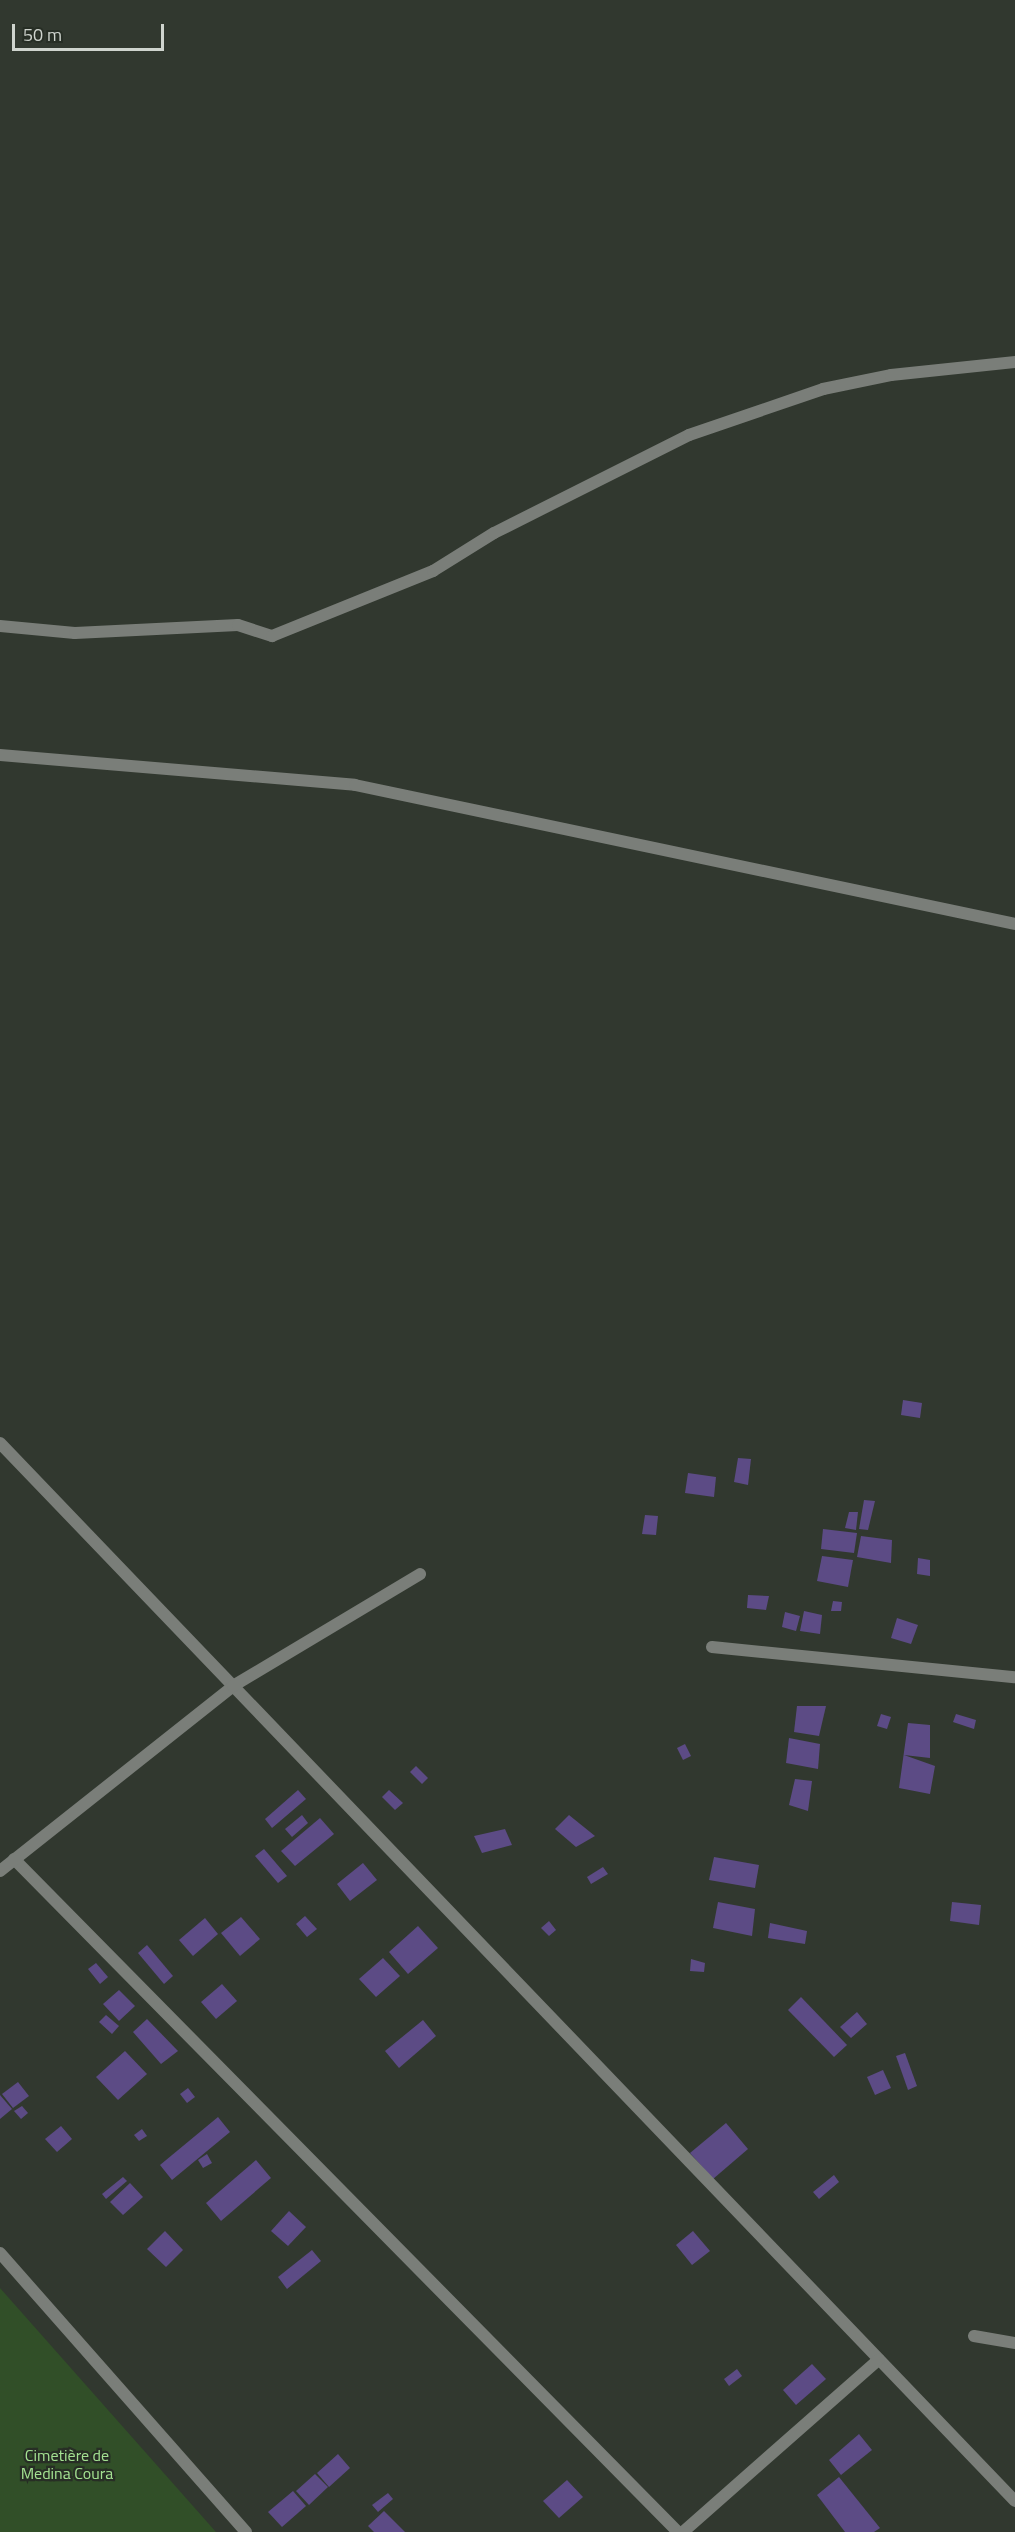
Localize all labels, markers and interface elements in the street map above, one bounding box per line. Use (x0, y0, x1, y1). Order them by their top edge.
scale bar (15, 12, 166, 50)
text: 50 m (23, 21, 62, 48)
park label: Cimetière de Medina Coura (21, 2445, 113, 2483)

